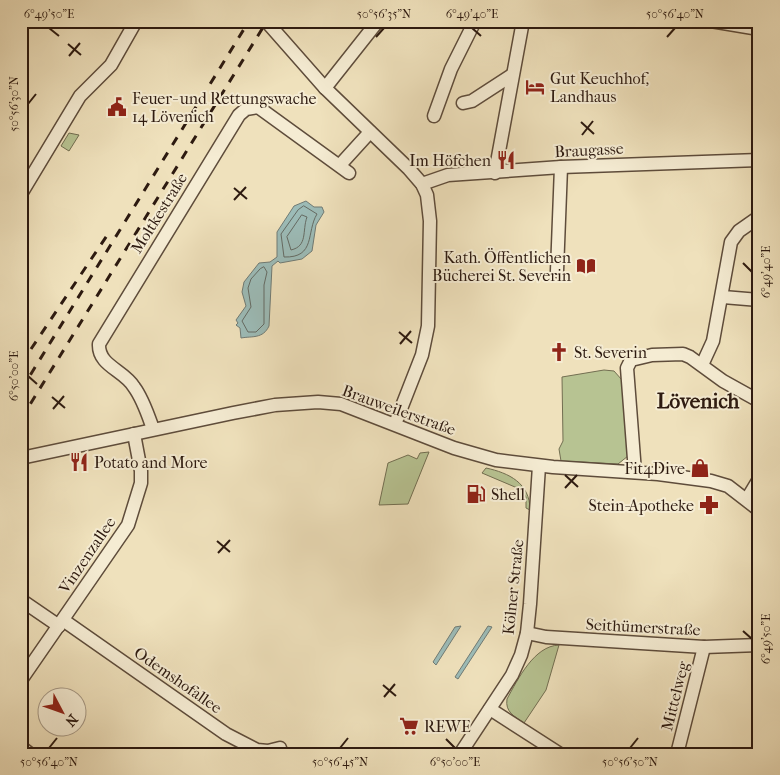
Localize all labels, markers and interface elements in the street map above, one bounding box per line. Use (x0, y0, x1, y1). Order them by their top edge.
text: 6°49'50"E (24, 7, 74, 21)
text: 50°56'35"N (357, 7, 411, 21)
text: 6°49'40"E (446, 7, 498, 21)
text: 50°56'40"N (646, 7, 704, 21)
place label: Gut Keuchhof, Landhaus (550, 69, 650, 106)
text: 50°56'30"N (7, 76, 21, 132)
hotel icon: Gut Keuchhof, Landhaus (524, 76, 546, 98)
place label: Feuer- und Rettungswache 14 Lövenich (132, 89, 317, 126)
public building icon: Feuer- und Rettungswache 14 Lövenich (106, 96, 128, 118)
street label: Braugasse (554, 139, 624, 161)
restaurant icon: Im Höfchen (495, 149, 517, 171)
place label: Im Höfchen (409, 151, 492, 170)
street label: Moltkestraße (127, 169, 191, 257)
text: 6°49'40"E (759, 246, 773, 298)
place label: Kath. Öffentlichen Bücherei St. Severin (432, 248, 572, 285)
library icon: Kath. Öffentlichen Bücherei St. Severin (575, 255, 597, 277)
church icon: St. Severin (548, 341, 570, 363)
place label: St. Severin (574, 343, 648, 362)
text: 6°50'00"E (7, 351, 21, 401)
street label: Brauweilerstraße (340, 381, 458, 439)
district label: Lövenich (657, 389, 740, 413)
restaurant icon: Potato and More (68, 451, 90, 473)
place label: Potato and More (94, 453, 208, 472)
shop icon: Fit4Dive (689, 457, 711, 479)
place label: Fit4Dive (624, 459, 685, 478)
fuel station icon: Shell (465, 483, 487, 505)
place label: Shell (491, 485, 525, 504)
pharmacy icon: Stein-Apotheke (698, 494, 720, 516)
place label: Stein-Apotheke (588, 496, 694, 515)
street label: Vinzenzallee (54, 513, 119, 598)
street label: Kölner Straße (499, 538, 527, 636)
text: 6°49'50"E (759, 614, 773, 664)
street label: Seithümerstraße (585, 615, 701, 639)
street label: Odemshofallee (131, 643, 226, 717)
street label: Mittelweg (657, 659, 693, 733)
north arrow (38, 688, 88, 738)
text: N (61, 711, 81, 730)
supermarket icon: REWE (398, 715, 420, 737)
place label: REWE (424, 717, 471, 736)
text: 50°56'40"N (20, 755, 78, 769)
text: 50°56'45"N (312, 755, 368, 769)
text: 6°50'00"E (430, 755, 480, 769)
text: 50°56'50"N (602, 755, 658, 769)

